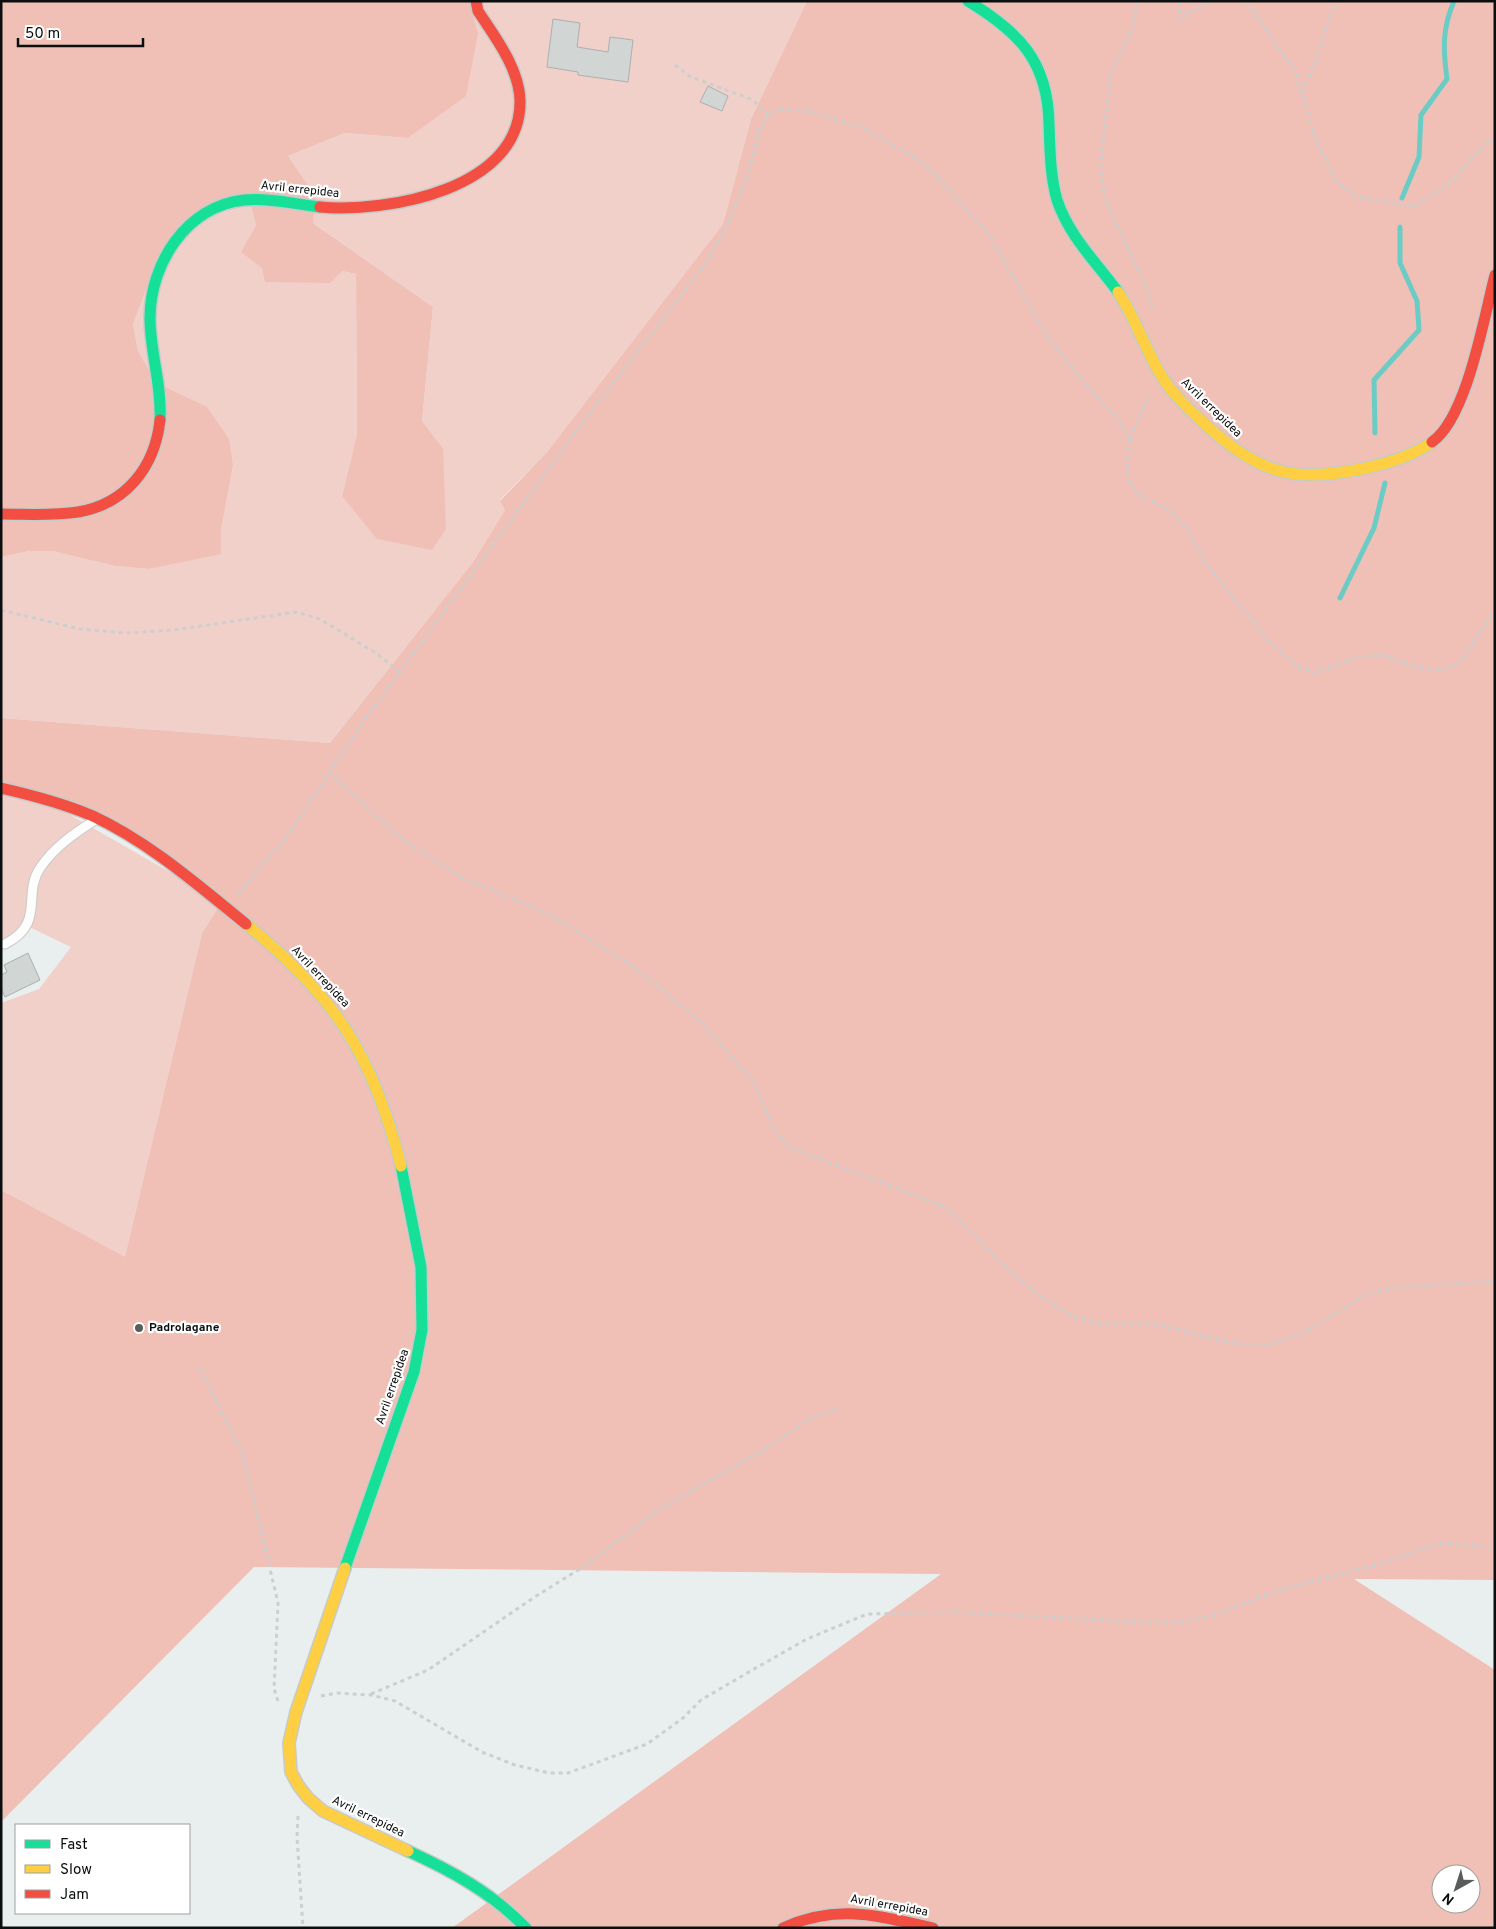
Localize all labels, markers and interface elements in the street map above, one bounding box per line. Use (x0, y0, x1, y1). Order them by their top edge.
scale bar (18, 15, 142, 47)
text: 50 m (25, 25, 60, 44)
street label: Avril errepidea (260, 178, 340, 202)
street label: Avril errepidea (1177, 375, 1245, 441)
street label: Avril errepidea (287, 943, 353, 1011)
place label: Padrolagane (149, 1320, 220, 1336)
marker: Padrolagane (133, 1322, 145, 1334)
street label: Avril errepidea (373, 1347, 413, 1427)
street label: Avril errepidea (329, 1793, 407, 1841)
legend (15, 1824, 190, 1914)
text: Fast (60, 1836, 88, 1855)
text: Slow (60, 1861, 92, 1880)
north arrow (1431, 1864, 1481, 1914)
text: Jam (60, 1886, 89, 1905)
text: N (1440, 1888, 1458, 1908)
street label: Avril errepidea (849, 1891, 929, 1921)

